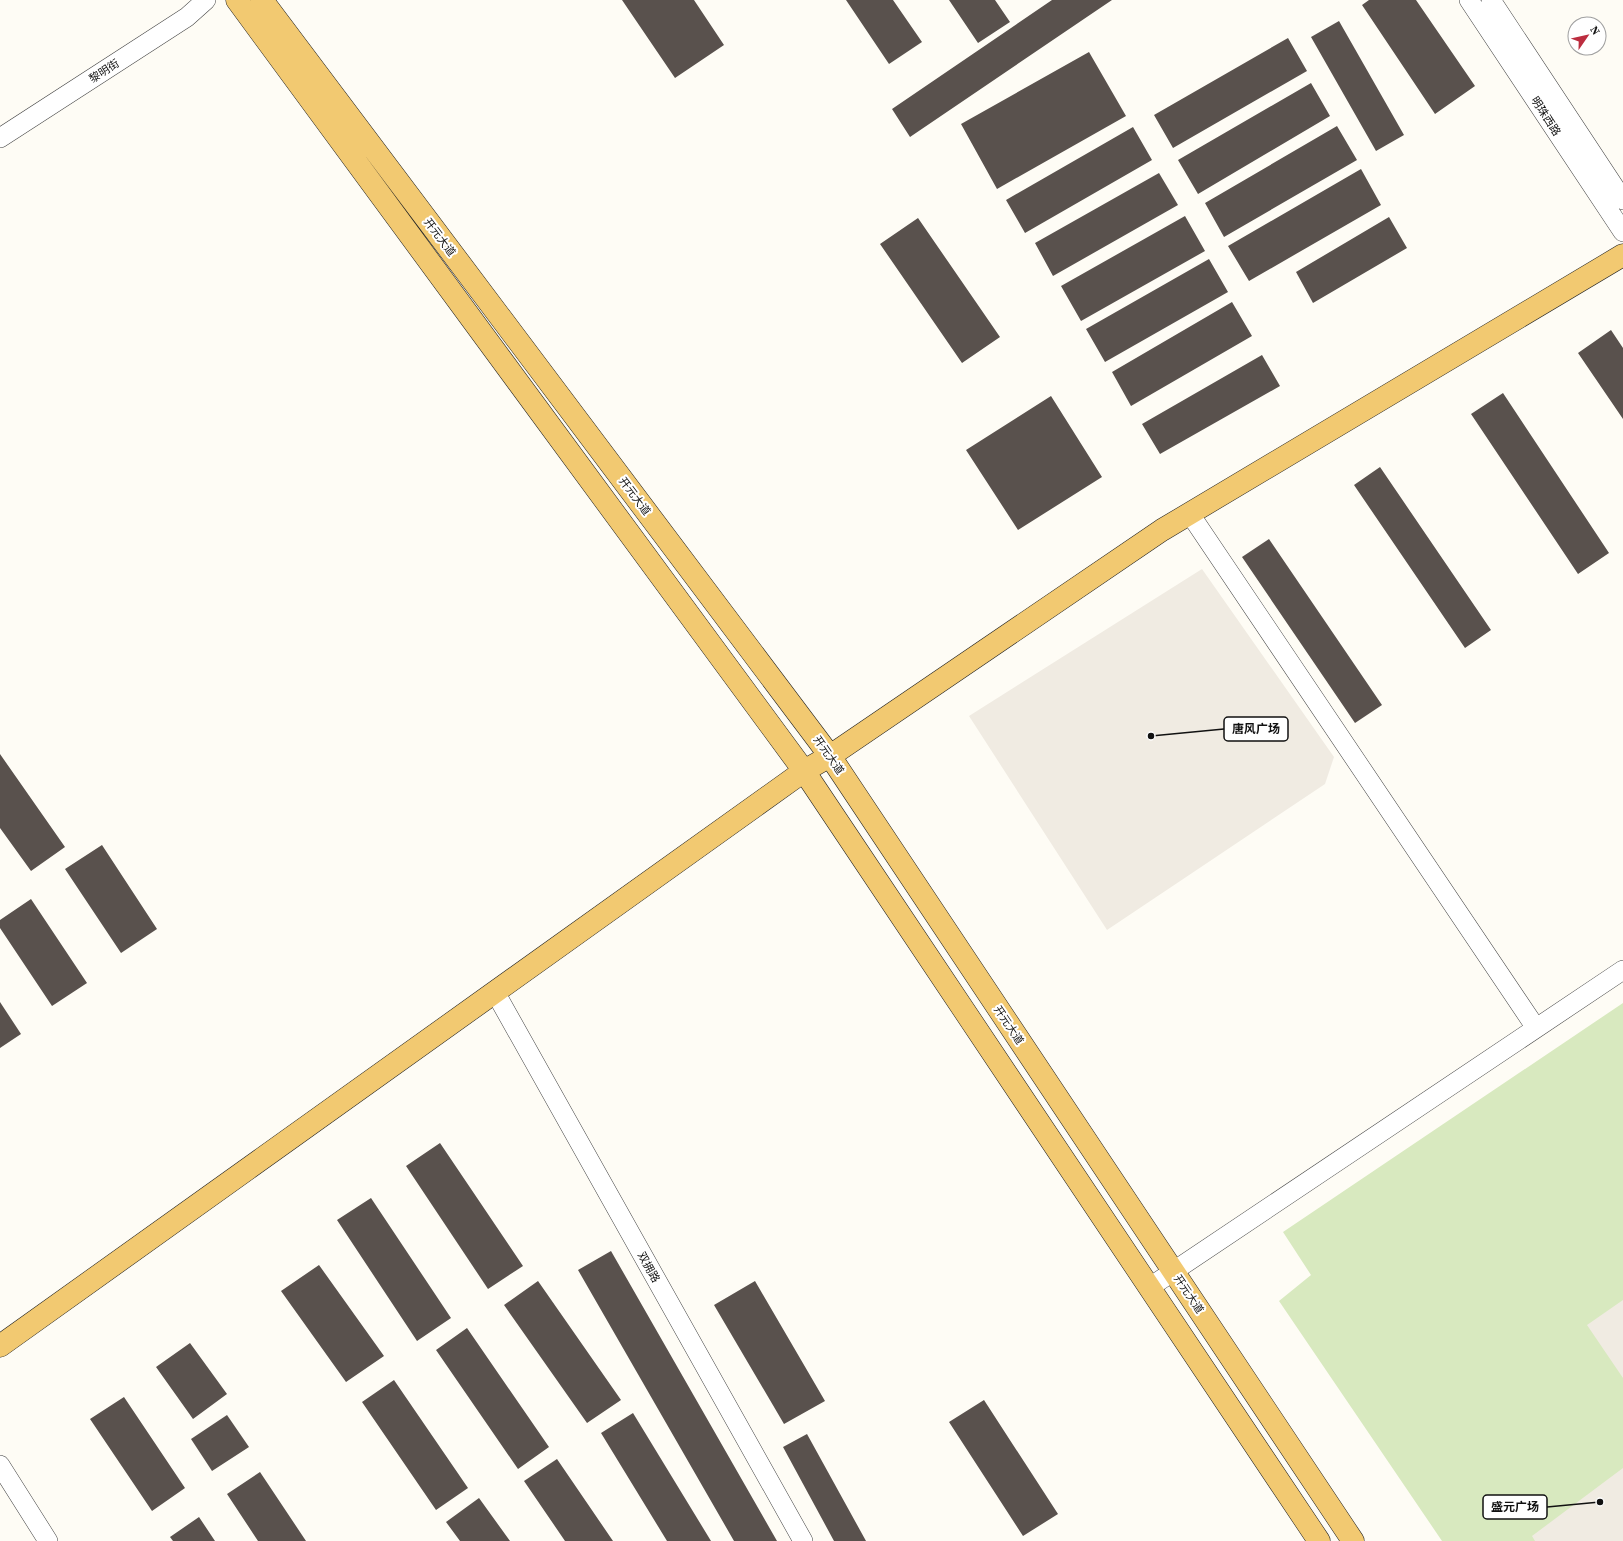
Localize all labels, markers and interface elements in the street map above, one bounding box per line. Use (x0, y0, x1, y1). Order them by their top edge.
north arrow (1567, 16, 1607, 56)
text: N (1586, 23, 1603, 38)
street label: 黎明街 (86, 56, 122, 87)
street label: 明珠西路 (1527, 94, 1564, 139)
street label: 开元大道 (420, 215, 459, 259)
street label: 开元大道 (615, 474, 654, 518)
callout: 唐风广场 (1224, 717, 1288, 741)
text: 唐风广场 (1232, 721, 1280, 737)
street label: 开元大道 (810, 733, 847, 778)
street label: 开元大道 (990, 1003, 1027, 1048)
street label: 双拥路 (634, 1249, 663, 1285)
street label: 开元大道 (1170, 1272, 1207, 1317)
callout: 盛元广场 (1483, 1495, 1547, 1519)
text: 盛元广场 (1491, 1499, 1539, 1515)

